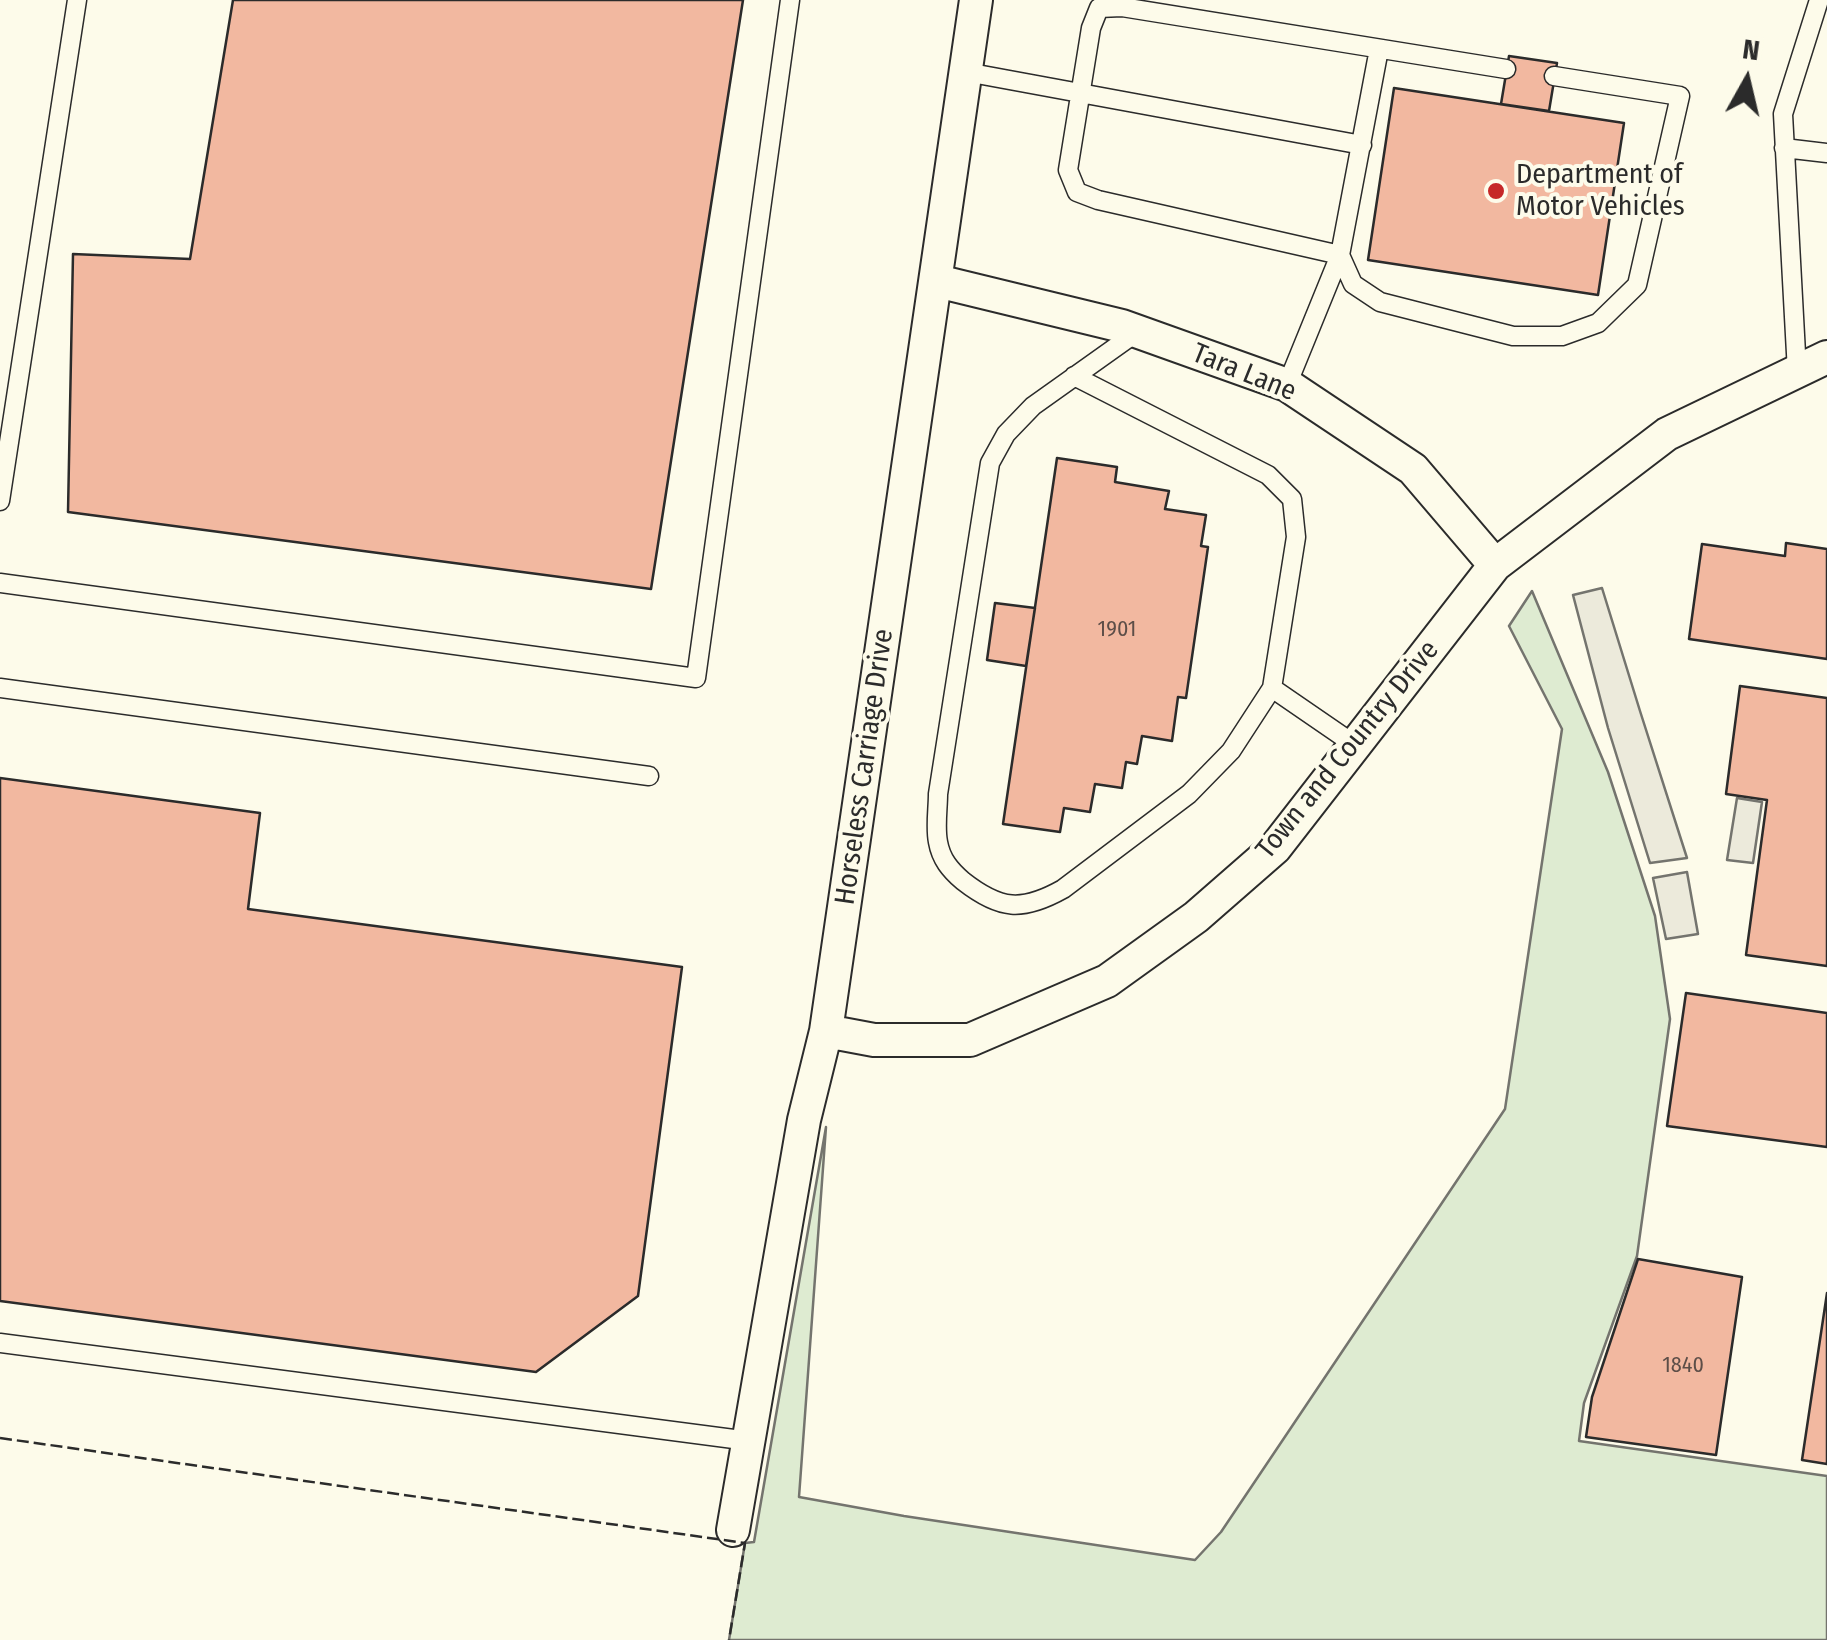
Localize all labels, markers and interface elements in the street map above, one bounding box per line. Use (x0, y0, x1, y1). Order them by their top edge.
north arrow (1697, 30, 1797, 130)
text: N (1741, 32, 1762, 67)
place label: Department of Motor Vehicles (1516, 158, 1685, 224)
marker: Department of Motor Vehicles (1485, 180, 1507, 202)
street label: Tara Lane (1187, 337, 1301, 409)
house number: 1901 (1098, 617, 1136, 643)
street label: Horseless Carriage Drive (829, 627, 901, 907)
street label: Town and Country Drive (1250, 634, 1446, 866)
house number: 1840 (1662, 1353, 1704, 1379)

